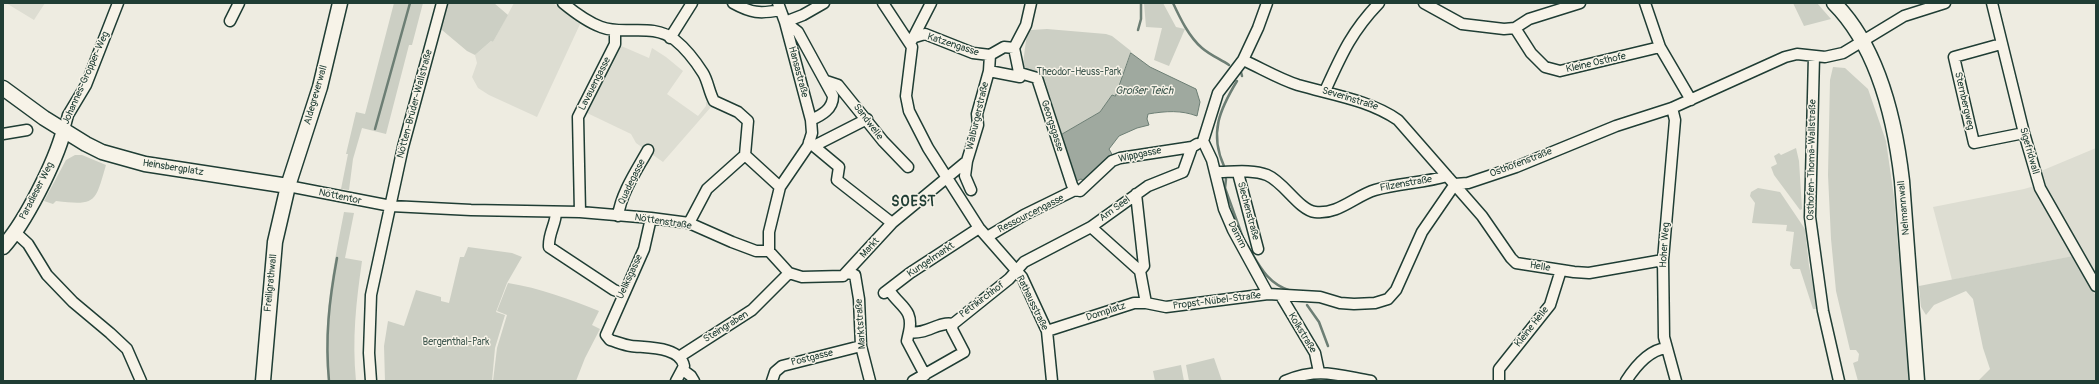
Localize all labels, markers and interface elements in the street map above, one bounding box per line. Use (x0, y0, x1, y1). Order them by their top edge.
street label: Johannes-Gropper-Weg (60, 30, 112, 126)
street label: Katzengasse (926, 31, 980, 59)
street label: Hansastraße (785, 45, 811, 99)
street label: Nötten-Brüder-Wallstraße (395, 48, 435, 160)
street label: Kleine Osthofe (1565, 50, 1627, 76)
street label: Lavauengasse (576, 55, 614, 113)
street label: Aldegreverwall (302, 64, 330, 126)
park label: Theodor-Heuss-Park (1037, 66, 1121, 78)
street label: Sternbergweg (1951, 71, 1977, 131)
street label: Walburgerstraße (964, 81, 992, 151)
water label: Großer Teich (1115, 84, 1173, 98)
street label: Severinstraße (1321, 85, 1379, 113)
street label: Georgsgasse (1038, 99, 1066, 153)
street label: Osthofen-Thomä-Wallstraße (1805, 99, 1819, 221)
street label: Sandwelle (851, 102, 885, 142)
street label: Sigefridwall (2017, 126, 2041, 176)
street label: Wippgasse (1118, 145, 1162, 165)
street label: Osthofenstraße (1488, 146, 1554, 180)
street label: Heinsbergplatz (142, 157, 204, 179)
street label: Quadegasse (616, 157, 648, 207)
street label: Paradieser Weg (17, 160, 57, 222)
street label: Filzenstraße (1379, 174, 1433, 194)
street label: Nelmannwall (1896, 180, 1912, 236)
street label: Siechenstraße (1234, 181, 1262, 241)
street label: Nöttentor (317, 187, 363, 207)
street label: Ressourcengasse (996, 192, 1066, 236)
district label: SOEST (891, 194, 937, 210)
street label: Am Seel (1097, 194, 1133, 224)
street label: Nöttenstraße (634, 212, 692, 232)
street label: Damm (1225, 220, 1249, 250)
street label: Hoher Weg (1657, 222, 1673, 268)
street label: Markt (858, 235, 882, 261)
street label: Kungelmarkt (905, 240, 957, 280)
street label: Freiligrathwall (262, 253, 280, 313)
street label: Ueliksgasse (614, 253, 646, 301)
street label: Helle (1529, 259, 1551, 275)
street label: Rathausstraße (1013, 273, 1051, 333)
street label: Petrikirchhof (957, 279, 1007, 321)
street label: Propst-Nübel-Straße (1172, 290, 1262, 312)
street label: Marktstraße (853, 298, 869, 350)
street label: Domplatz (1085, 300, 1127, 324)
street label: Kleine Helle (1512, 304, 1552, 350)
street label: Steingraben (701, 308, 751, 346)
street label: Kolkstraße (1285, 311, 1319, 355)
park label: Bergenthal-Park (423, 336, 489, 348)
street label: Postgasse (790, 347, 834, 369)

